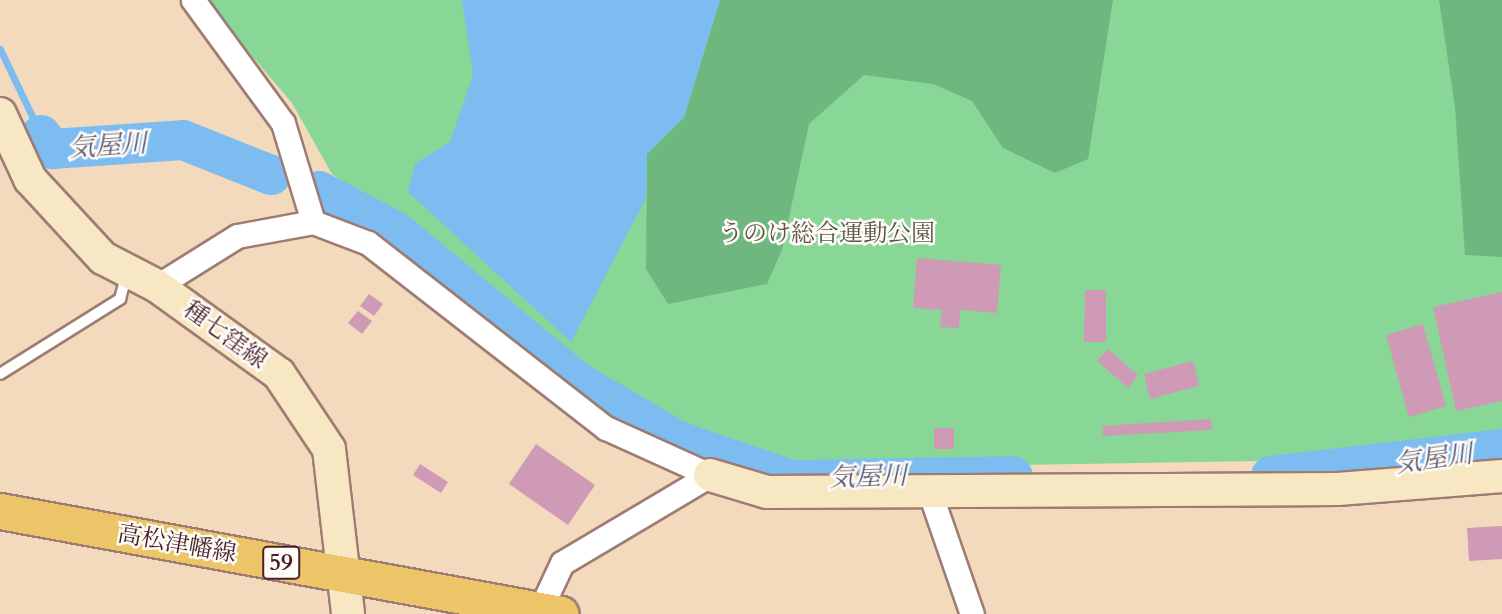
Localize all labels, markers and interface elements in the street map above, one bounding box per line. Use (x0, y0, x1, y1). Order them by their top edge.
water label: 気屋川 (68, 128, 148, 164)
park label: うのけ総合運動公園 (719, 220, 935, 248)
street label: 種七窪線 (178, 295, 272, 375)
water label: 気屋川 (1393, 438, 1475, 480)
water label: 気屋川 (828, 460, 908, 494)
street label: 高松津幡線 (115, 519, 239, 569)
road number: 59 (262, 544, 300, 582)

